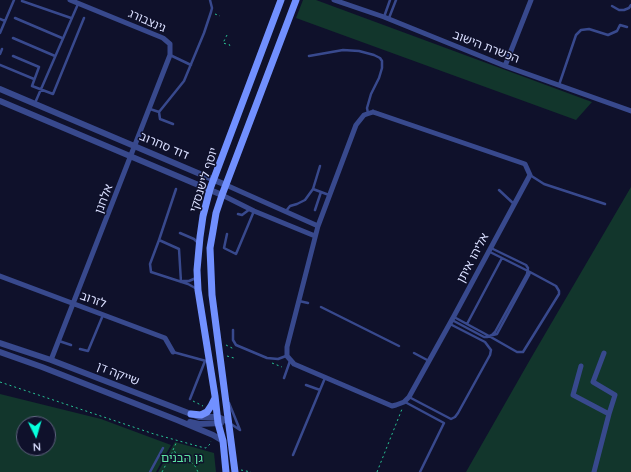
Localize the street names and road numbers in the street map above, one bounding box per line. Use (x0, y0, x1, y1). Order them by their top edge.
street label: גינצבורג (126, 6, 168, 36)
street label: הכשרת הישוב (451, 28, 521, 66)
street label: דוד סחרוב (137, 129, 191, 163)
street label: יוסף לישנסקי (187, 146, 221, 214)
street label: אלחנן (92, 182, 116, 216)
street label: אליהו איתן (454, 231, 492, 285)
street label: לזרוב (78, 289, 108, 311)
street label: שייקה דן (95, 359, 141, 389)

